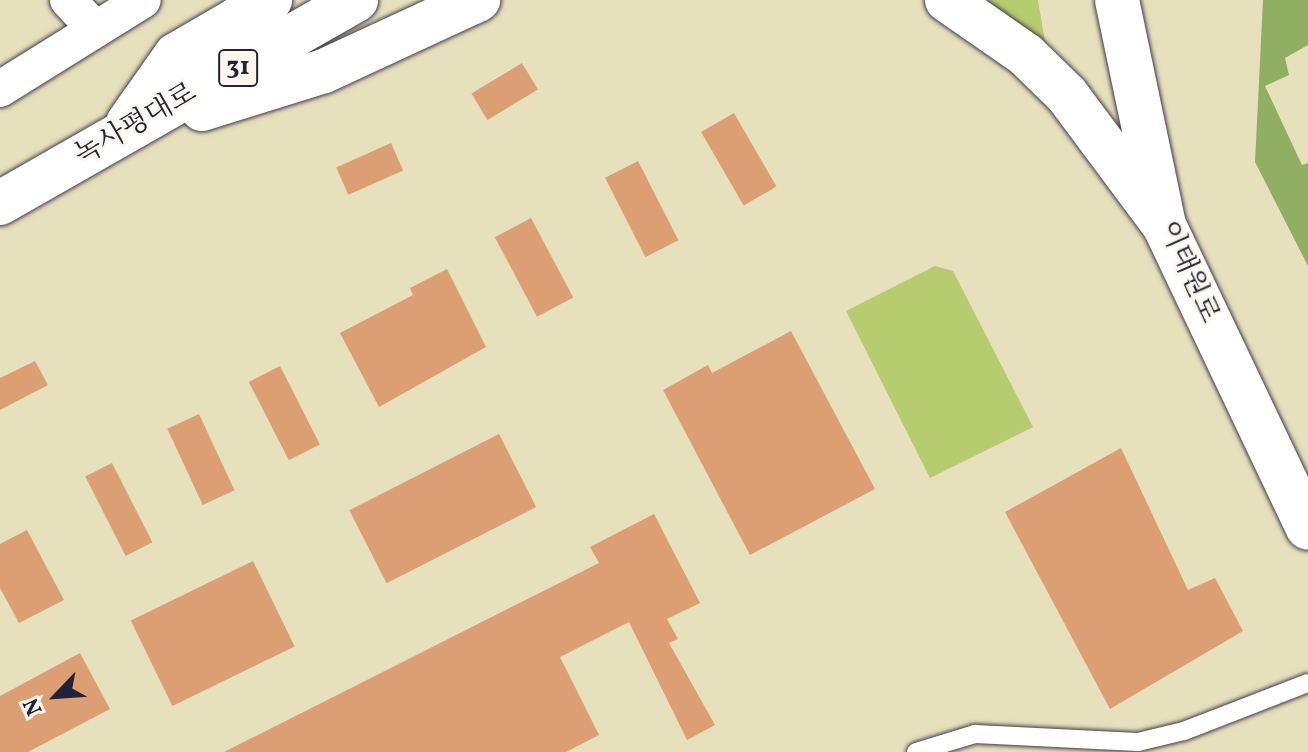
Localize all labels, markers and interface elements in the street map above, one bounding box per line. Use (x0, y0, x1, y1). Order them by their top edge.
road number: 31 (218, 46, 258, 90)
street label: 녹사평대로 (69, 77, 203, 173)
street label: 이태원로 (1151, 216, 1225, 328)
north arrow (16, 656, 96, 736)
text: N (16, 693, 51, 720)

